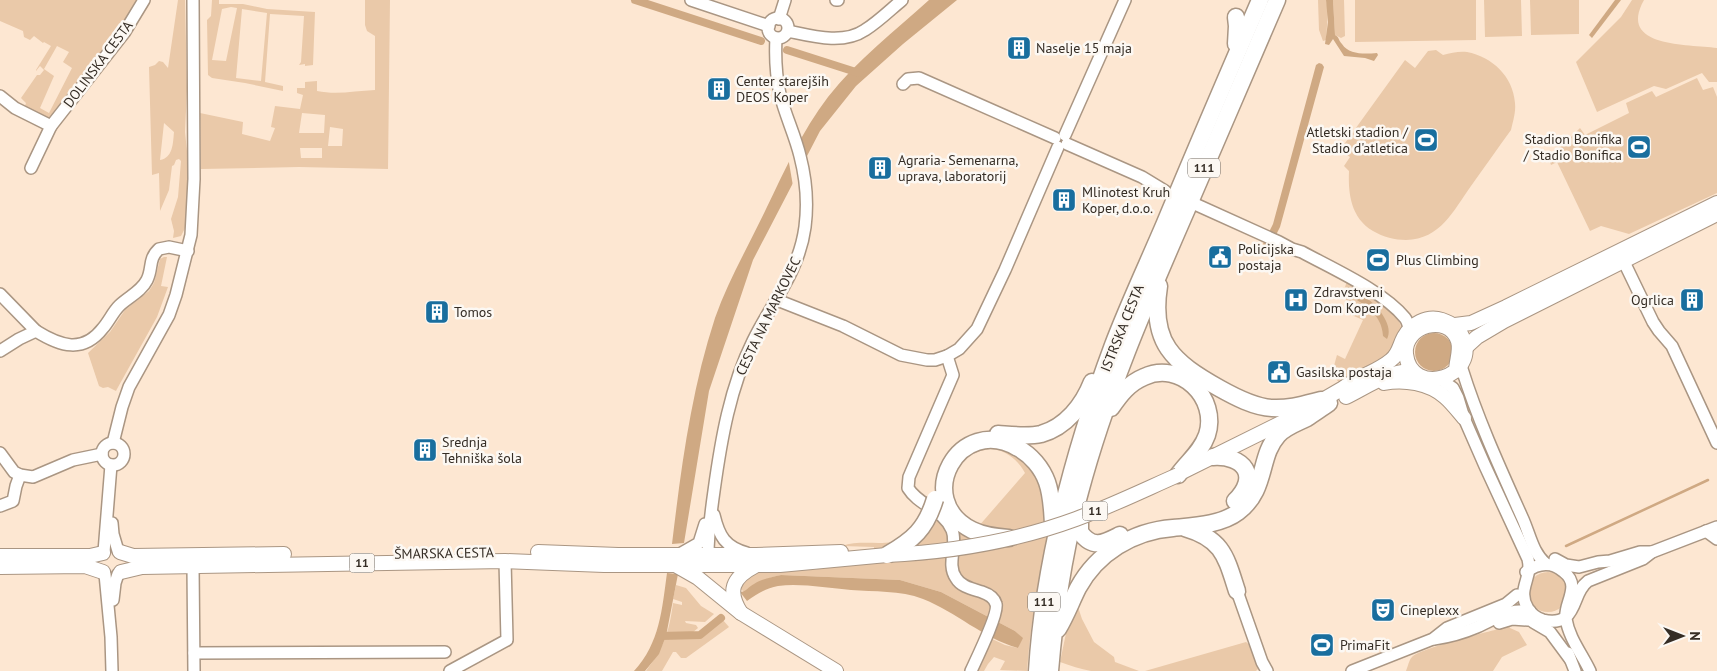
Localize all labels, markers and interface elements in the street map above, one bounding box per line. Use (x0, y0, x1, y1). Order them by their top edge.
street label: DOLINSKA CESTA (59, 16, 137, 111)
building icon: Naselje 15 maja (1006, 35, 1032, 61)
place label: Naselje 15 maja (1036, 39, 1132, 57)
place label: Center starejših DEOS Koper (736, 72, 829, 106)
building icon: Center starejših DEOS Koper (706, 76, 732, 102)
place label: Atletski stadion / Stadio d'atletica (1307, 123, 1409, 157)
sports icon: Atletski stadion / Stadio d'atletica (1413, 127, 1439, 153)
place label: Stadion Bonifika / Stadio Bonifica (1523, 130, 1622, 164)
sports icon: Stadion Bonifika / Stadio Bonifica (1626, 134, 1652, 160)
place label: Agraria- Semenarna, uprava, laboratorij (898, 151, 1018, 185)
building icon: Agraria- Semenarna, uprava, laboratorij (867, 155, 893, 181)
road number: 111 (1188, 158, 1220, 178)
place label: Mlinotest Kruh Koper, d.o.o. (1082, 183, 1170, 217)
building icon: Mlinotest Kruh Koper, d.o.o. (1051, 187, 1077, 213)
place label: Policijska postaja (1238, 240, 1294, 274)
public building icon: Policijska postaja (1207, 244, 1233, 270)
sports icon: Plus Climbing (1365, 247, 1391, 273)
place label: Plus Climbing (1396, 251, 1479, 269)
street label: CESTA NA MARKOVEC (731, 254, 805, 378)
street label: ISTRSKA CESTA (1096, 281, 1148, 374)
place label: Zdravstveni Dom Koper (1314, 283, 1383, 317)
hospital icon: Zdravstveni Dom Koper (1283, 287, 1309, 313)
building icon: Ogrlica (1679, 287, 1705, 313)
place label: Ogrlica (1631, 291, 1674, 309)
building icon: Tomos (424, 299, 450, 325)
place label: Tomos (454, 303, 492, 321)
public building icon: Gasilska postaja (1266, 359, 1292, 385)
place label: Gasilska postaja (1296, 363, 1392, 381)
place label: Srednja Tehniška šola (442, 433, 522, 467)
building icon: Srednja Tehniška šola (412, 437, 438, 463)
road number: 11 (1082, 502, 1108, 520)
street label: ŠMARSKA CESTA (394, 543, 495, 563)
road number: 11 (350, 554, 374, 572)
road number: 111 (1028, 592, 1060, 612)
theatre icon: Cineplexx (1370, 597, 1396, 623)
place label: Cineplexx (1400, 601, 1459, 619)
north arrow (1657, 611, 1707, 661)
text: N (1686, 631, 1704, 641)
sports icon: PrimaFit (1309, 632, 1335, 658)
place label: PrimaFit (1340, 636, 1390, 654)

